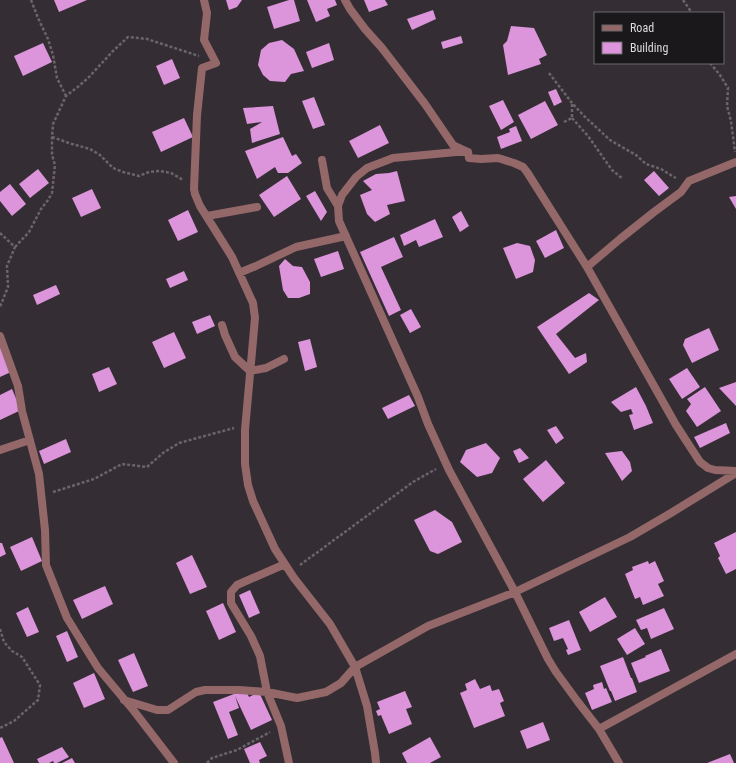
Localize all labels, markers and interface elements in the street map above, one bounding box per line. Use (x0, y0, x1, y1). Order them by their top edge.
legend (594, 12, 724, 64)
text: Road (630, 21, 654, 35)
text: Building (630, 41, 668, 55)

